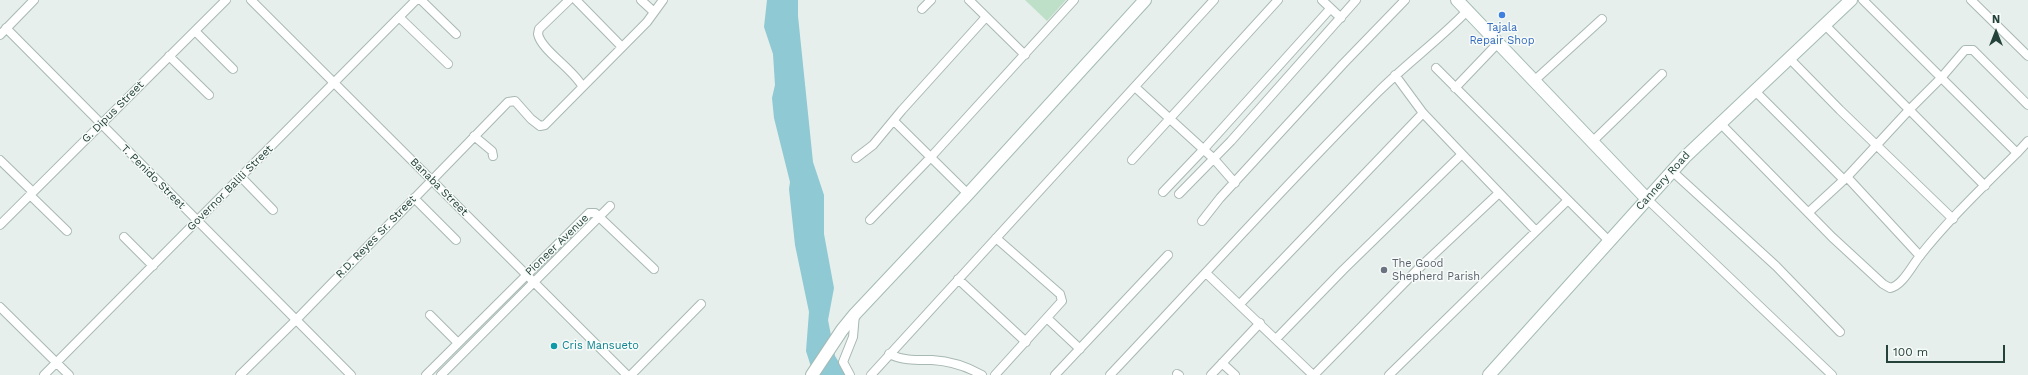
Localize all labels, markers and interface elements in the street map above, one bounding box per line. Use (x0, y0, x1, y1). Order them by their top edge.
marker: Tajala Repair Shop (1497, 10, 1507, 20)
north arrow (1976, 12, 2016, 52)
text: N (1992, 13, 2000, 26)
place label: Tajala Repair Shop (1469, 21, 1535, 47)
street label: G. Dipus Street (79, 78, 147, 146)
street label: T. Penido Street (118, 142, 188, 212)
street label: Governor Balili Street (184, 142, 276, 234)
street label: Cannery Road (1633, 149, 1693, 213)
street label: Banaba Street (407, 155, 471, 219)
street label: R.D. Reyes Sr. Street (333, 193, 419, 281)
street label: Pioneer Avenue (523, 211, 591, 279)
place label: The Good Shepherd Parish (1392, 257, 1480, 283)
marker: The Good Shepherd Parish (1379, 265, 1389, 275)
scale bar (1888, 337, 2007, 363)
place label: Cris Mansueto (562, 339, 639, 353)
marker: Cris Mansueto (549, 341, 559, 351)
text: 100 m (1893, 345, 1928, 359)

